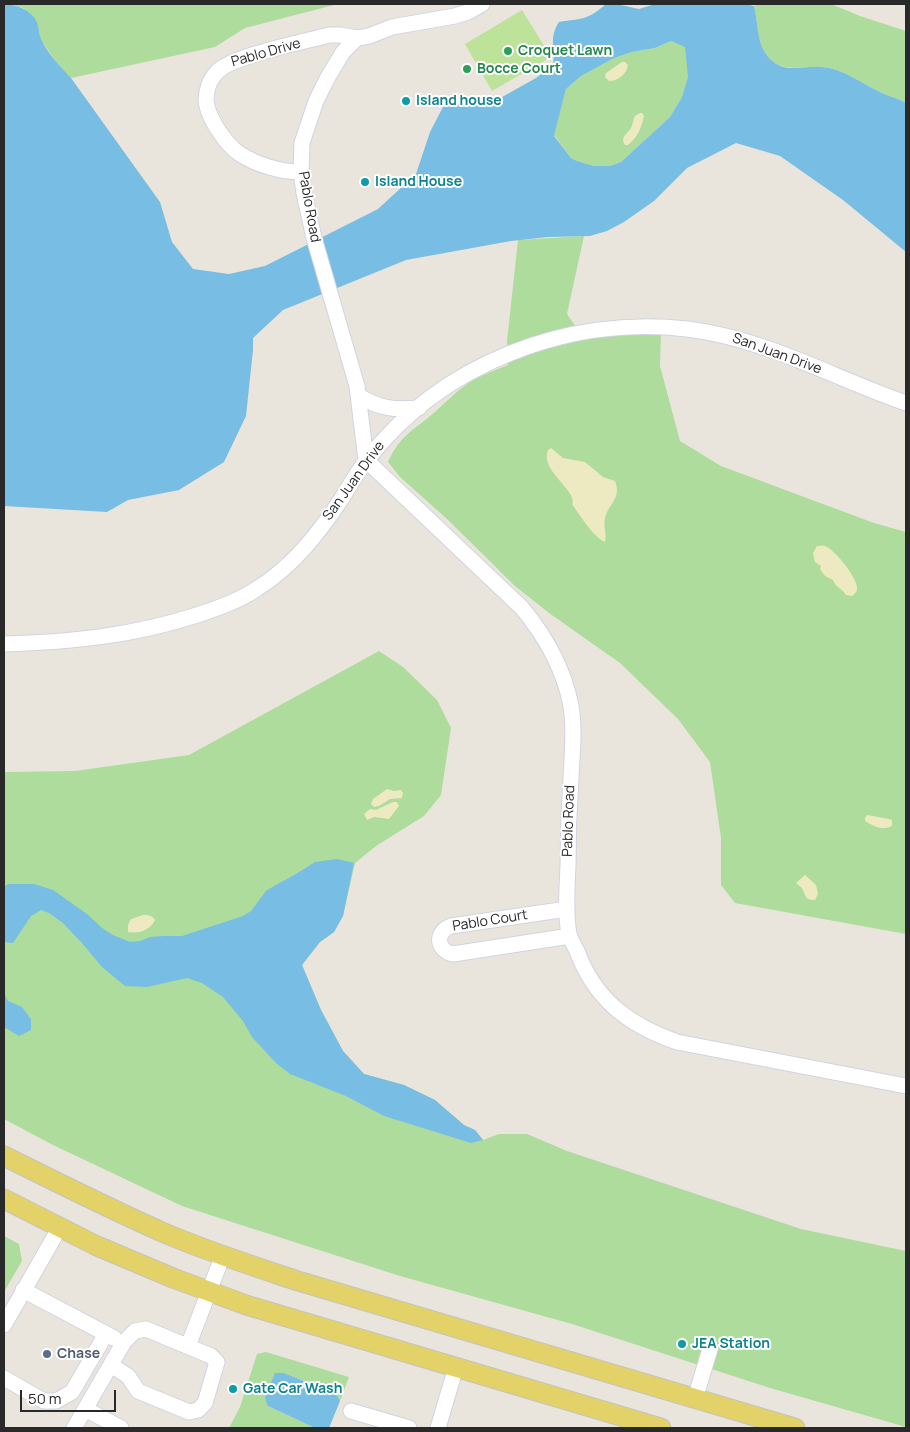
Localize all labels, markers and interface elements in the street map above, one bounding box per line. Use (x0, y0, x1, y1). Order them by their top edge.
street label: Pablo Drive (229, 35, 303, 71)
place label: Croquet Lawn (518, 43, 612, 59)
marker: Croquet Lawn (502, 45, 514, 57)
place label: Bocce Court (477, 61, 561, 77)
marker: Bocce Court (461, 63, 473, 75)
place label: Island house (416, 93, 502, 109)
marker: Island house (400, 95, 412, 107)
street label: Pablo Road (295, 170, 323, 244)
place label: Island House (375, 174, 462, 190)
marker: Island House (359, 176, 371, 188)
street label: San Juan Drive (730, 330, 824, 378)
street label: San Juan Drive (320, 438, 388, 524)
street label: Pablo Road (559, 785, 579, 857)
street label: Pablo Court (451, 907, 529, 935)
place label: JEA Station (692, 1336, 770, 1352)
marker: JEA Station (676, 1338, 688, 1350)
place label: Chase (57, 1346, 100, 1362)
marker: Chase (41, 1348, 53, 1360)
scale bar (22, 1380, 119, 1412)
place label: Gate Car Wash (243, 1381, 342, 1397)
marker: Gate Car Wash (227, 1383, 239, 1395)
text: 50 m (28, 1388, 62, 1409)

